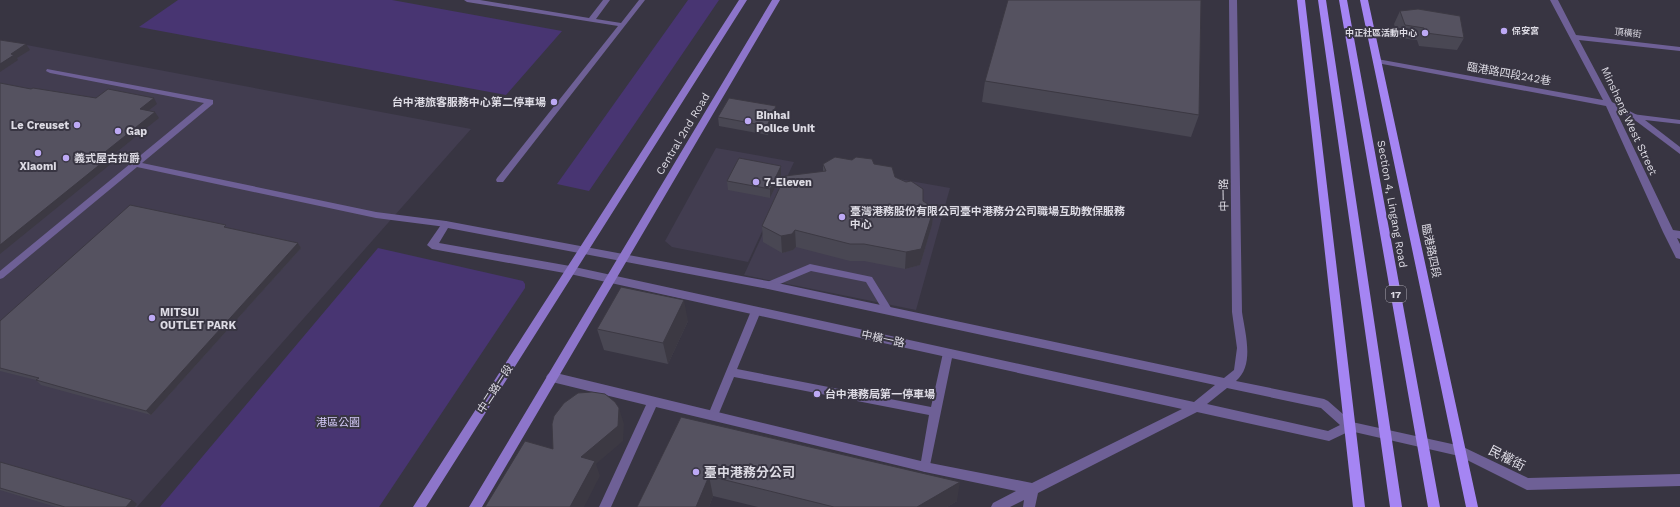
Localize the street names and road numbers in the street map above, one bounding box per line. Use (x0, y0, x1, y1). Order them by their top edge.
street label: 頂橫街 (1614, 27, 1642, 39)
street label: 臨港路四段242巷 (1466, 60, 1552, 88)
street label: Minsheng West Street (1598, 65, 1660, 178)
street label: Central 2nd Road (653, 91, 713, 177)
street label: Section 4, Lingang Road (1374, 139, 1410, 269)
street label: 中一路 (1217, 178, 1231, 212)
street label: 臨港路四段 (1419, 223, 1443, 279)
road number: 17 (1386, 286, 1406, 302)
street label: 中橫一路 (860, 328, 906, 350)
street label: 中二路一段 (475, 362, 515, 416)
street label: 民權街 (1486, 442, 1528, 474)

